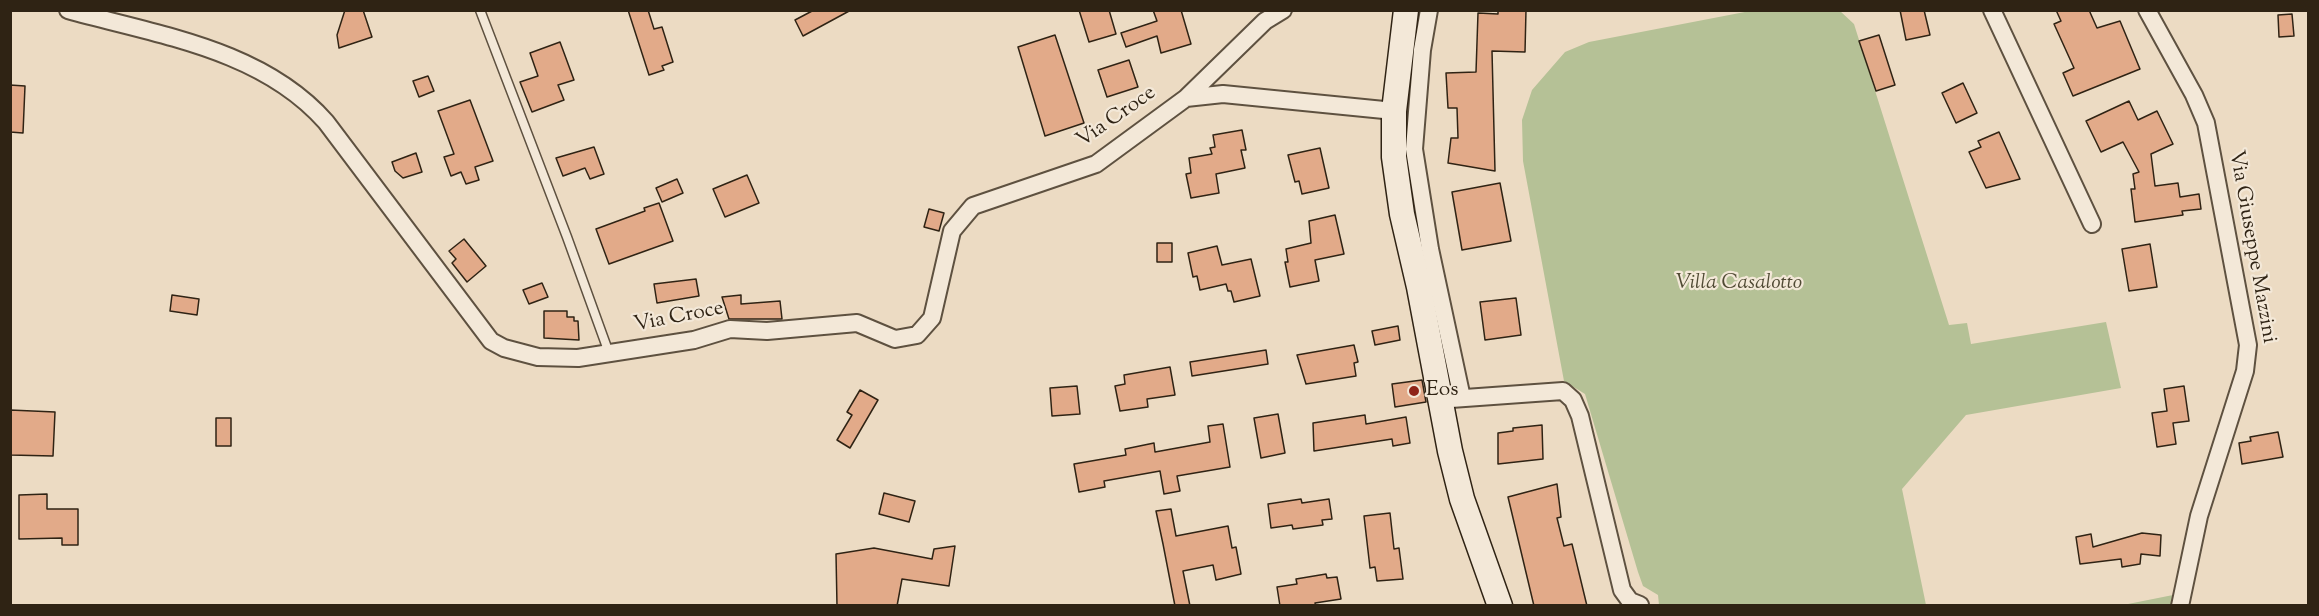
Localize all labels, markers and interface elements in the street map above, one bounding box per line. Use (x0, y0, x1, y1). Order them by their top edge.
street label: Via Croce (1072, 82, 1162, 154)
street label: Via Giuseppe Mazzini (2222, 149, 2280, 345)
park label: Villa Casalotto (1676, 271, 1802, 297)
street label: Via Croce (632, 297, 726, 339)
place label: Eos (1426, 378, 1458, 404)
marker: Eos (1407, 384, 1421, 398)

